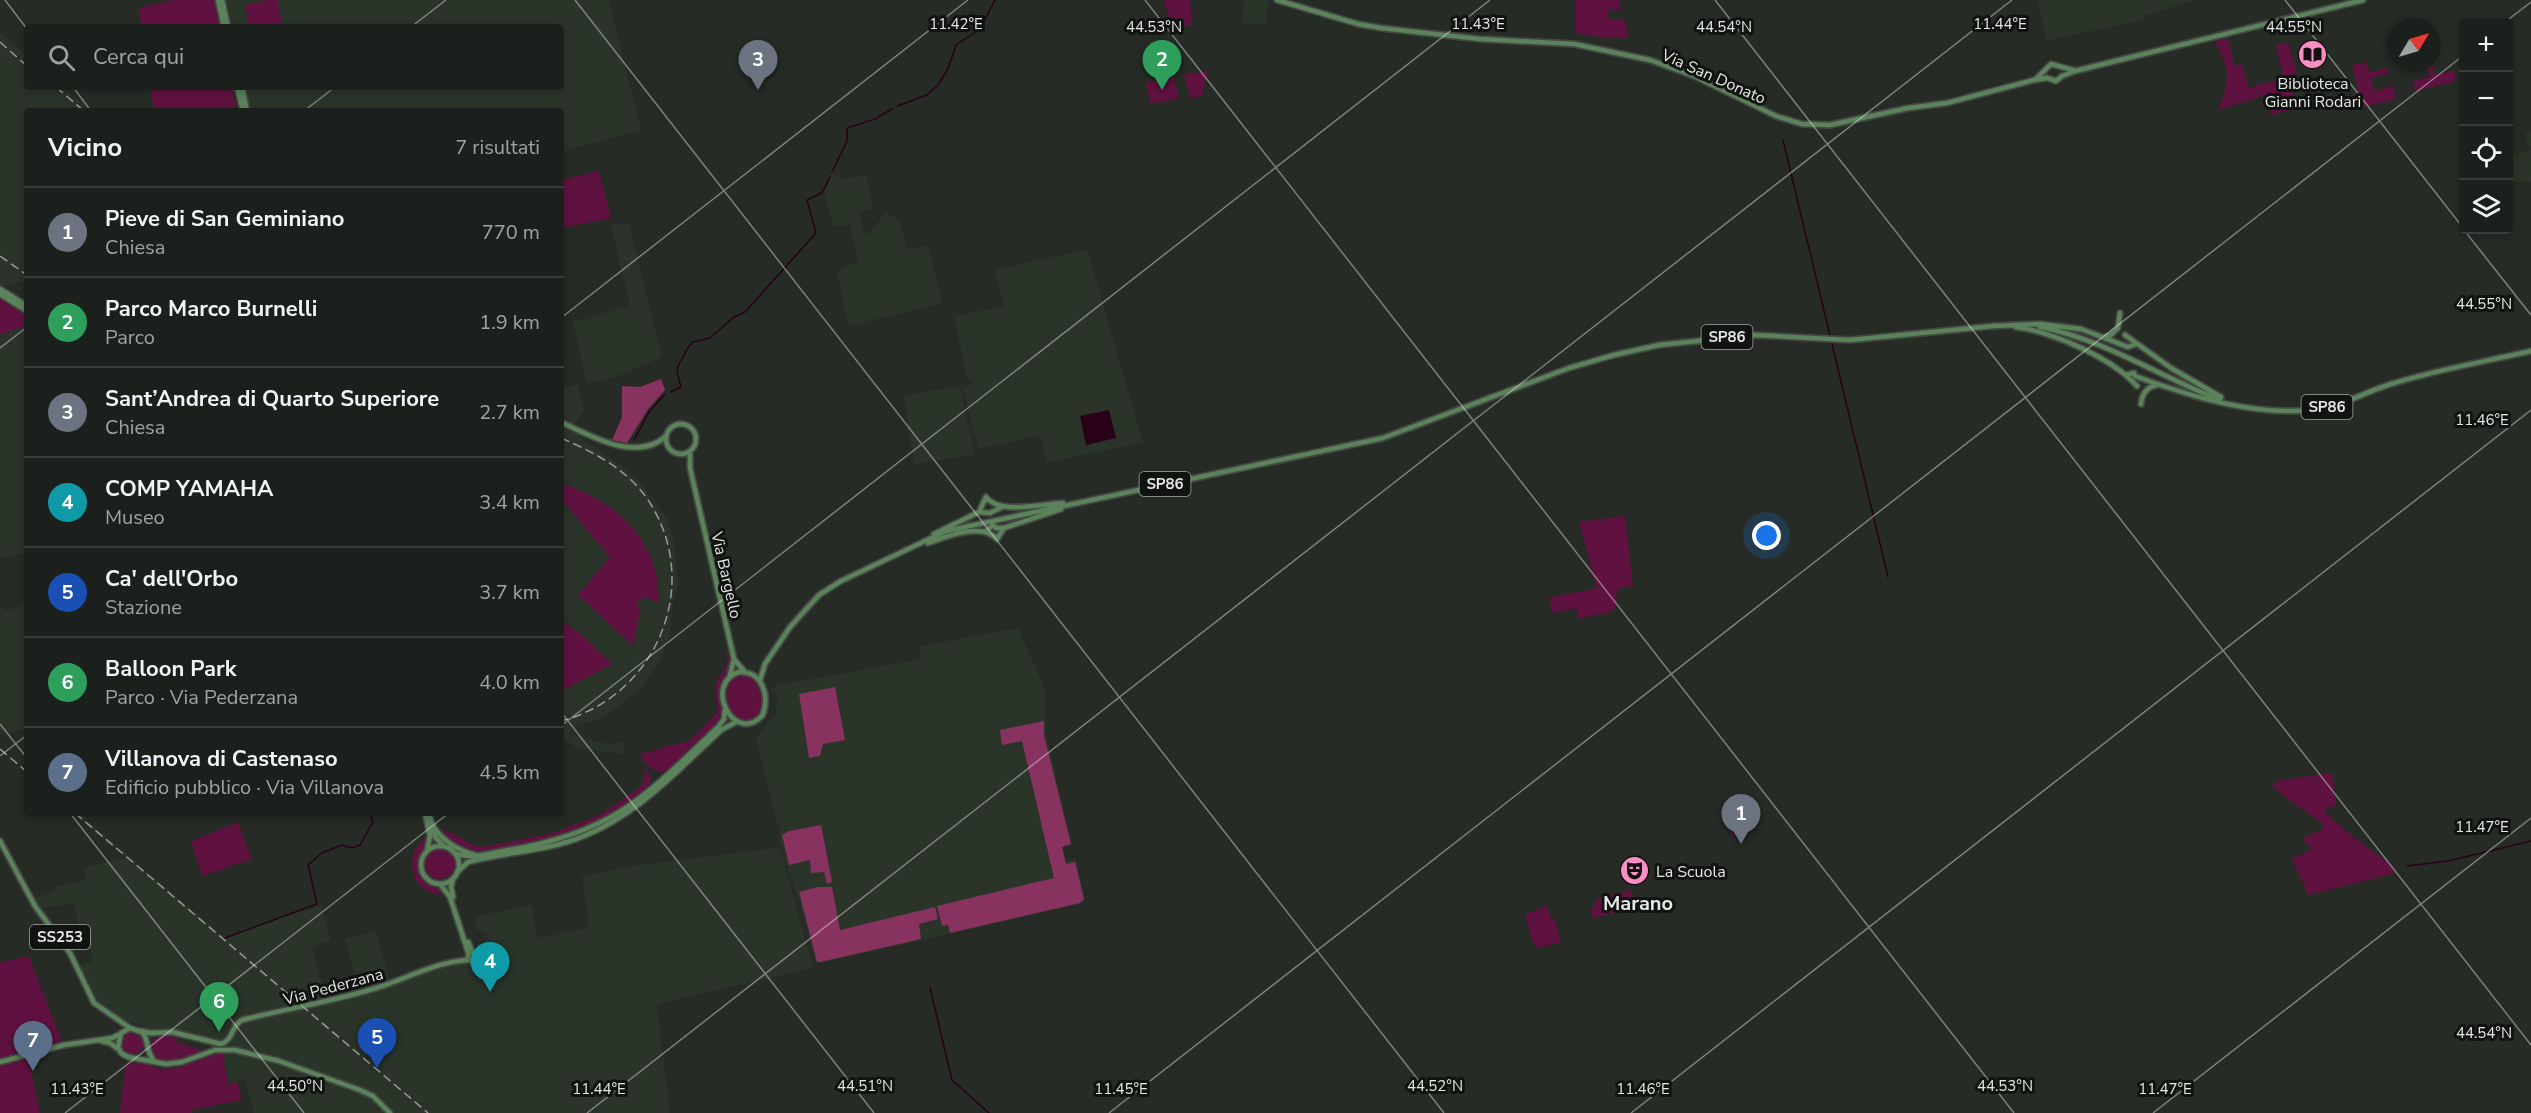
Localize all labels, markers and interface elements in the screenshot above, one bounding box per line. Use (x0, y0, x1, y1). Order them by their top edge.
text: 11.42°E (929, 14, 983, 34)
text: 11.43°E (1451, 14, 1505, 34)
text: 11.44°E (1973, 14, 2027, 34)
text: 44.53°N (1126, 17, 1182, 37)
text: 44.54°N (1696, 17, 1752, 37)
text: 44.55°N (2266, 17, 2322, 37)
north arrow (2387, 18, 2441, 72)
map controls (2459, 18, 2513, 234)
button: + (2459, 18, 2513, 72)
search box (24, 24, 564, 90)
library icon: Biblioteca Gianni Rodari (2297, 39, 2329, 71)
pin: 3 (738, 40, 777, 90)
pin: 2 (1142, 40, 1182, 90)
icon: search (45, 41, 78, 74)
text: Cerca qui (93, 42, 184, 72)
street label: Via San Donato (1657, 44, 1769, 110)
button: − (2459, 72, 2513, 126)
place label: Biblioteca Gianni Rodari (2265, 73, 2361, 113)
button: locate (2459, 126, 2513, 180)
text: Vicino (48, 130, 122, 165)
text: 7 risultati (455, 134, 540, 161)
button: layers (2459, 180, 2513, 234)
text: Pieve di San Geminiano (105, 204, 345, 234)
text: 1 (62, 219, 74, 246)
text: 770 m (482, 219, 540, 246)
text: Chiesa (105, 234, 165, 261)
text: Parco Marco Burnelli (105, 294, 317, 324)
text: 44.55°N (2456, 294, 2512, 314)
text: 2 (62, 309, 74, 336)
text: 1.9 km (479, 309, 540, 336)
text: Parco (105, 324, 155, 351)
road number: SP86 (1702, 325, 1752, 349)
text: Sant’Andrea di Quarto Superiore (105, 384, 439, 414)
road number: SP86 (2302, 395, 2352, 419)
text: 3 (62, 399, 74, 426)
text: 2.7 km (479, 399, 540, 426)
text: 11.46°E (2455, 410, 2509, 430)
text: Chiesa (105, 414, 165, 441)
road number: SP86 (1140, 472, 1190, 496)
text: COMP YAMAHA (105, 474, 273, 504)
text: 4 (62, 489, 74, 516)
text: 3.4 km (479, 489, 540, 516)
text: Museo (105, 504, 165, 531)
your location (1752, 521, 1781, 550)
street label: Via Bargello (705, 529, 747, 621)
text: Ca' dell'Orbo (105, 564, 238, 594)
text: 5 (62, 579, 74, 606)
text: 3.7 km (479, 579, 540, 606)
text: Stazione (105, 594, 182, 621)
text: Balloon Park (105, 654, 237, 684)
text: 6 (62, 669, 74, 696)
text: 4.0 km (479, 669, 540, 696)
text: Parco · Via Pederzana (105, 684, 298, 711)
text: Villanova di Castenaso (105, 744, 338, 774)
text: 7 (62, 759, 74, 786)
text: 4.5 km (479, 759, 540, 786)
text: Edificio pubblico · Via Villanova (105, 774, 384, 801)
pin: 1 (1722, 794, 1760, 844)
text: 11.47°E (2455, 817, 2509, 837)
theatre icon: La Scuola (1619, 855, 1651, 887)
place label: La Scuola (1656, 861, 1726, 883)
district label: Marano (1603, 890, 1673, 917)
road number: SS253 (30, 925, 90, 949)
pin: 4 (470, 942, 510, 992)
street label: Via Pederzana (280, 963, 386, 1011)
pin: 6 (200, 982, 238, 1032)
pin: 5 (358, 1018, 397, 1068)
pin: 7 (14, 1022, 52, 1071)
text: 44.54°N (2456, 1023, 2512, 1043)
text: 44.50°N (267, 1076, 323, 1096)
text: 44.51°N (837, 1076, 893, 1096)
text: 44.52°N (1407, 1076, 1463, 1096)
text: 44.53°N (1977, 1076, 2033, 1096)
text: 11.43°E (50, 1079, 104, 1099)
text: 11.44°E (572, 1079, 626, 1099)
text: 11.45°E (1094, 1079, 1148, 1099)
text: 11.46°E (1616, 1079, 1670, 1099)
text: 11.47°E (2138, 1079, 2192, 1099)

